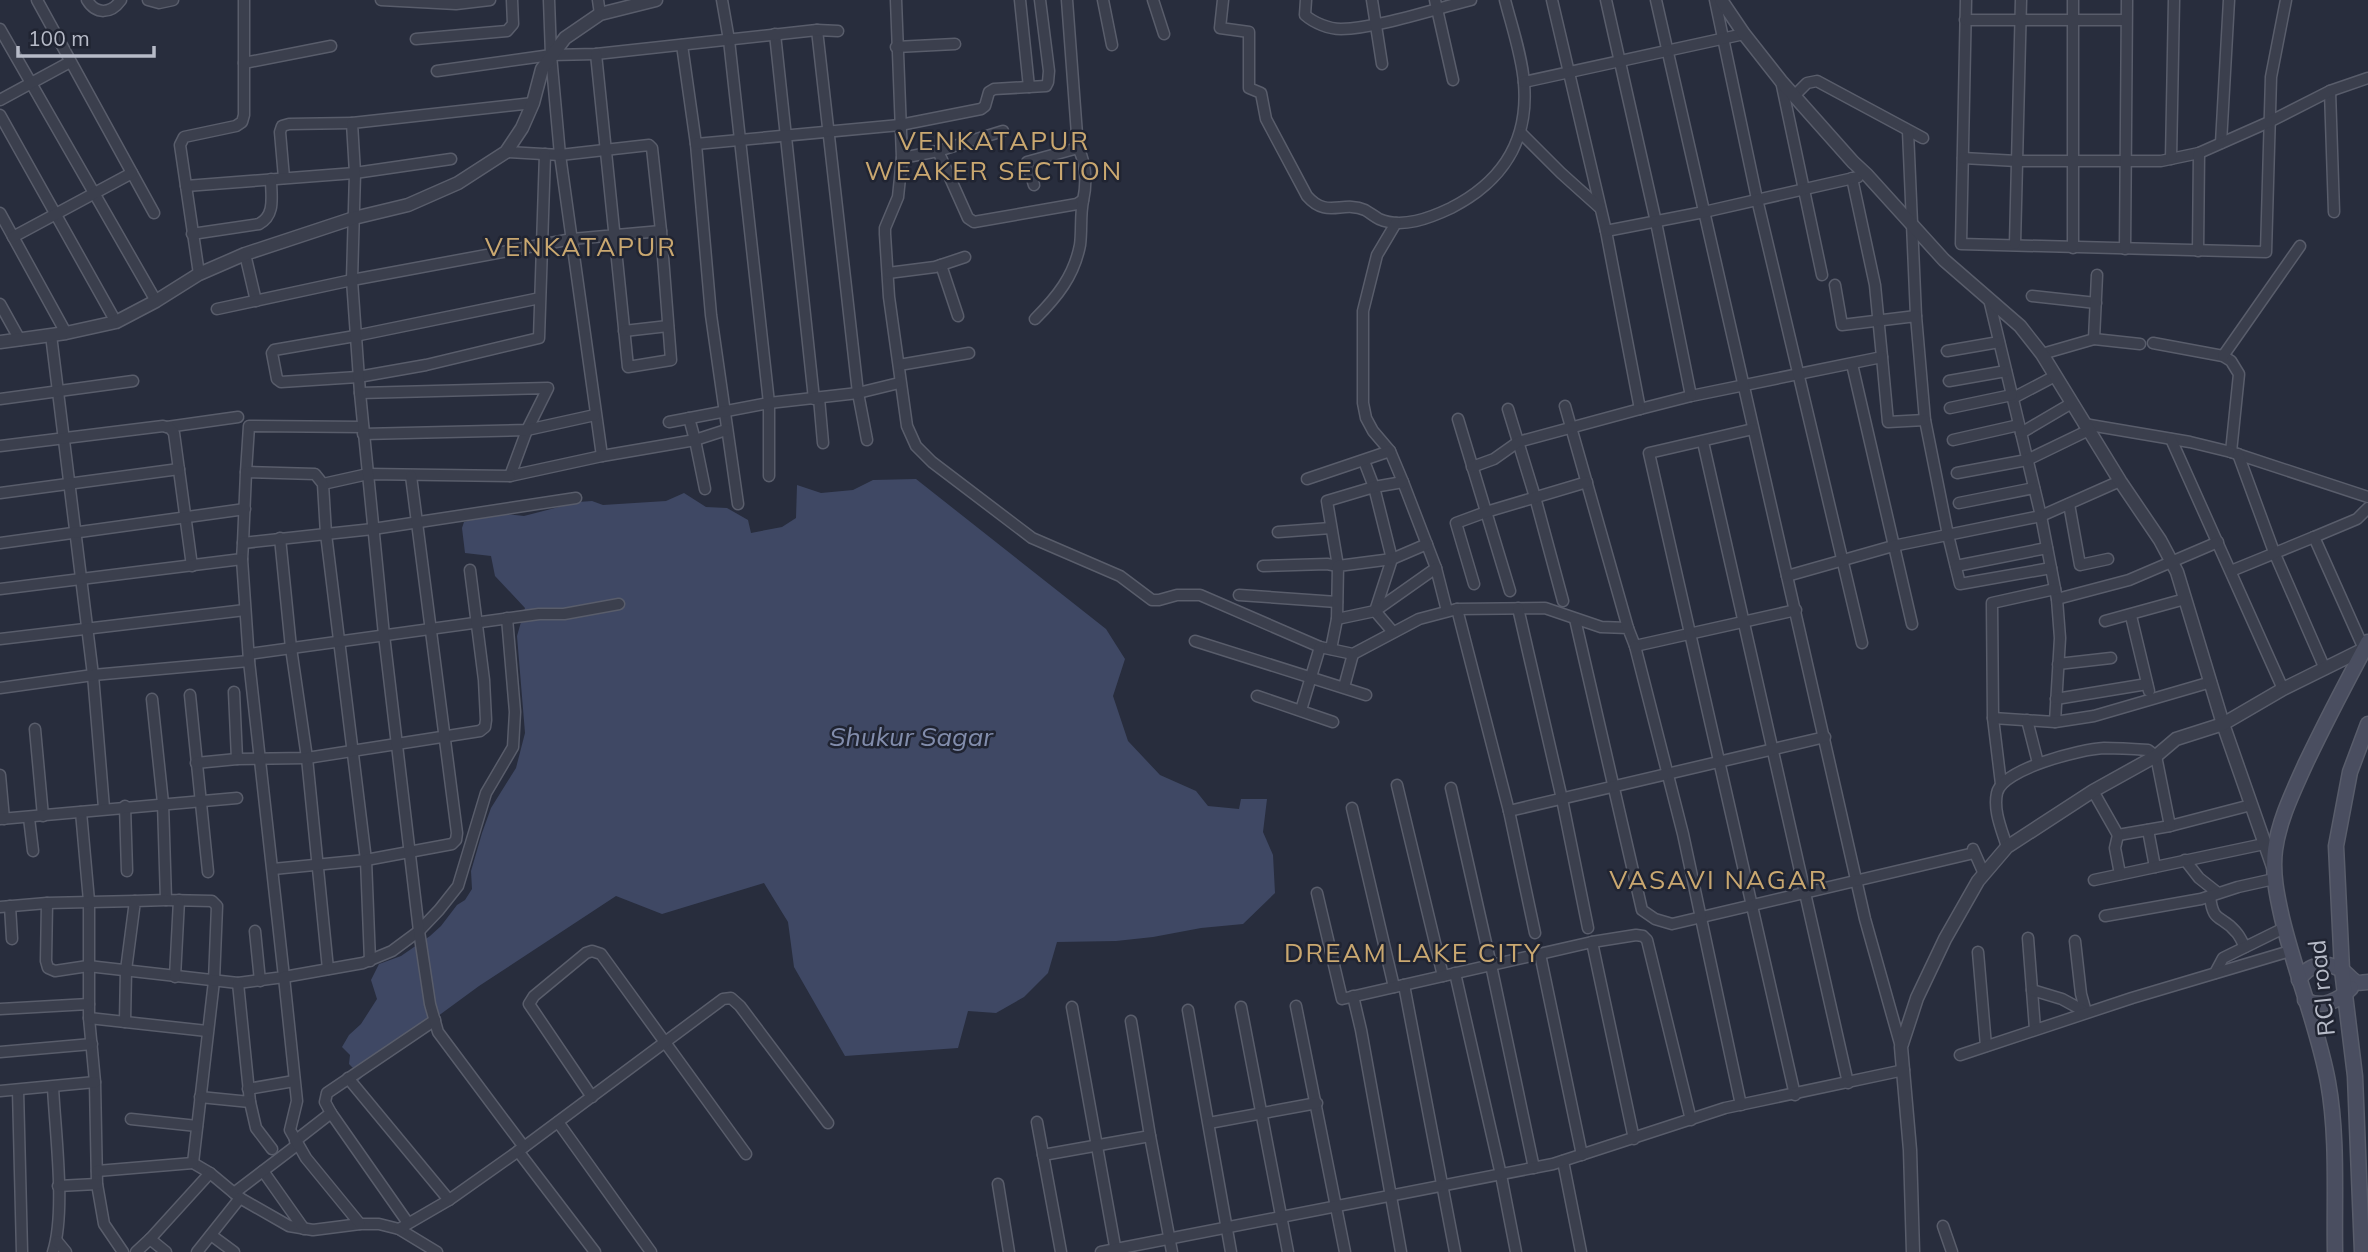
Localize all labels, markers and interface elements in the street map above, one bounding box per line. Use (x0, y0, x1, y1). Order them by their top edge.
scale bar (18, 14, 154, 58)
text: 100 m (28, 25, 90, 51)
district label: VENKATAPUR WEAKER SECTION (865, 124, 1123, 187)
district label: VENKATAPUR (485, 230, 677, 263)
water label: Shukur Sagar (829, 720, 994, 753)
district label: VASAVI NAGAR (1609, 863, 1829, 896)
district label: DREAM LAKE CITY (1284, 936, 1542, 969)
street label: RCI road (2301, 939, 2341, 1038)

